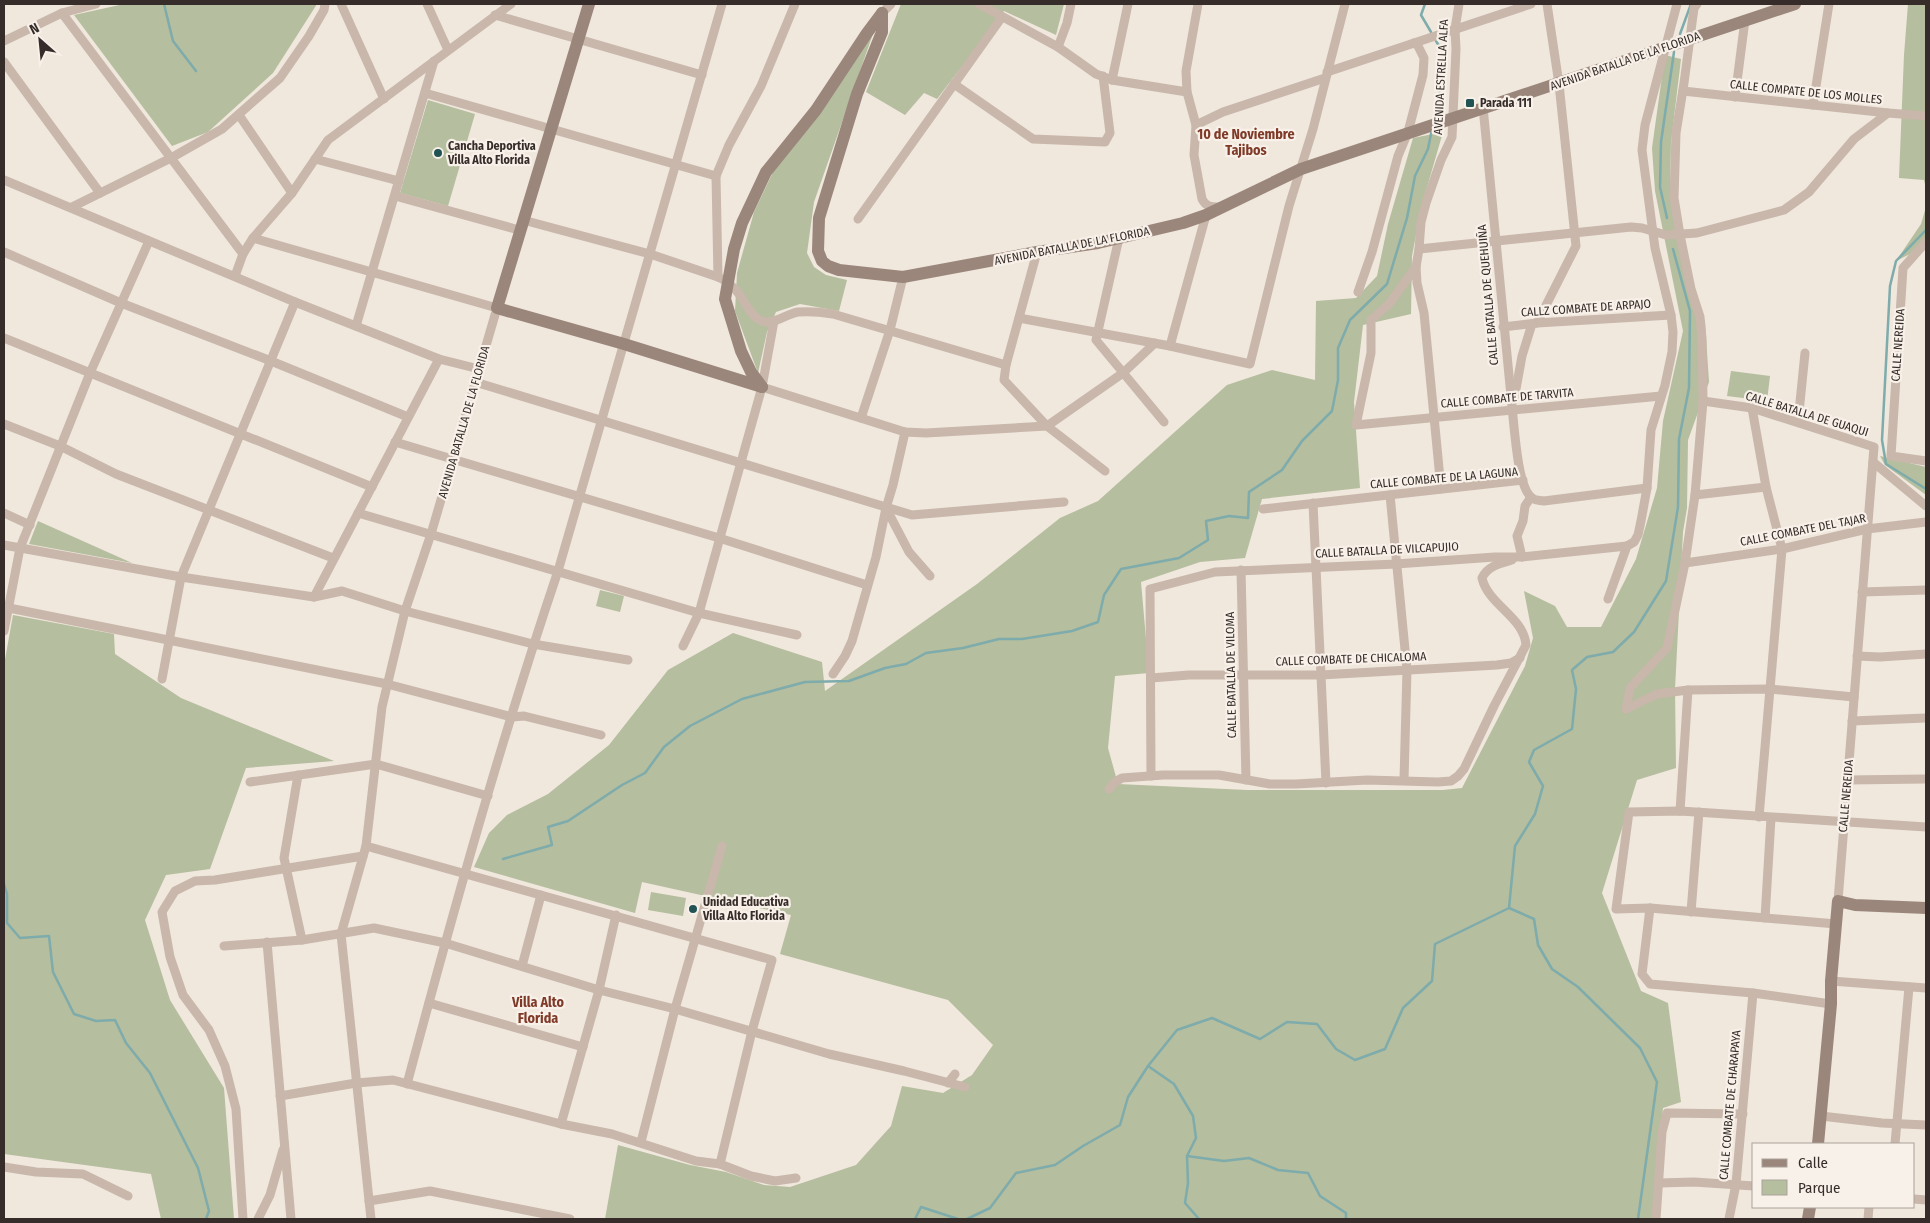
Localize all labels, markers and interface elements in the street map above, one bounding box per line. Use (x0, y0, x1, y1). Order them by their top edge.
north arrow (15, 15, 65, 65)
street label: AVENIDA ESTRELLA ALFA (1431, 18, 1451, 135)
text: N (27, 19, 42, 38)
street label: AVENIDA BATALLA DE LA FLORIDA (1548, 28, 1703, 93)
street label: CALLE COMPATE DE LOS MOLLES (1729, 77, 1883, 107)
place label: Parada 111 (1480, 96, 1532, 110)
marker: Parada 111 (1464, 97, 1476, 109)
district label: 10 de Noviembre Tajibos (1197, 126, 1295, 159)
place label: Cancha Deportiva Villa Alto Florida (447, 139, 536, 167)
marker: Cancha Deportiva Villa Alto Florida (432, 147, 444, 159)
street label: CALLE BATALLA DE QUEHUIÑA (1474, 223, 1501, 366)
street label: AVENIDA BATALLA DE LA FLORIDA (993, 224, 1151, 268)
street label: CALLZ COMBATE DE ARPAJO (1520, 296, 1652, 320)
street label: CALLE NEREIDA (1888, 307, 1908, 382)
street label: AVENIDA BATALLA DE LA FLORIDA (436, 344, 493, 500)
street label: CALLE COMBATE DE TARVITA (1440, 385, 1575, 411)
street label: CALLE BATALLA DE GUAQUI (1744, 389, 1870, 439)
street label: CALLE COMBATE DE LA LAGUNA (1369, 464, 1519, 491)
street label: CALLE COMBATE DEL TAJAR (1739, 511, 1867, 549)
street label: CALLE BATALLA DE VILCAPUJIO (1315, 539, 1459, 561)
street label: CALLE BATALLA DE VILOMA (1223, 611, 1239, 738)
street label: CALLE COMBATE DE CHICALOMA (1275, 649, 1427, 669)
street label: CALLE NEREIDA (1836, 758, 1856, 833)
place label: Unidad Educativa Villa Alto Florida (702, 895, 789, 923)
marker: Unidad Educativa Villa Alto Florida (687, 903, 699, 915)
district label: Villa Alto Florida (511, 994, 565, 1027)
street label: CALLE COMBATE DE CHARAPAYA (1716, 1029, 1744, 1181)
legend (1752, 1143, 1915, 1208)
text: Calle (1798, 1154, 1828, 1172)
text: Parque (1798, 1179, 1841, 1197)

